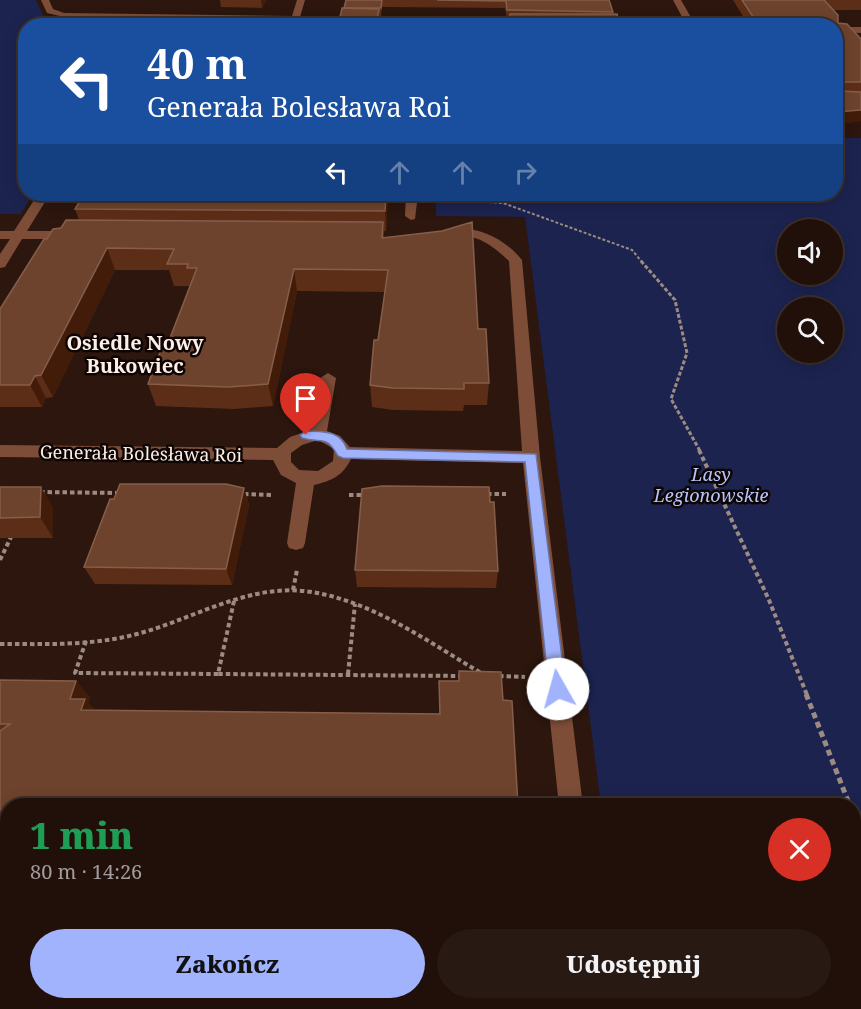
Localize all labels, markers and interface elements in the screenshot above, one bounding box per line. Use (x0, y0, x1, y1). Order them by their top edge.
text: 40 m (147, 34, 247, 91)
icon: left (48, 42, 126, 120)
text: Generała Bolesława Roi (147, 88, 451, 125)
icon: left (320, 156, 353, 189)
icon: ahead (383, 156, 416, 189)
icon: ahead (446, 156, 479, 189)
icon: right (509, 156, 542, 189)
map controls (777, 219, 843, 363)
button: sound (777, 219, 843, 285)
button: search (777, 297, 843, 363)
district label: Osiedle Nowy Bukowiec (66, 329, 204, 379)
pin (280, 373, 331, 435)
icon: arrive (289, 382, 322, 415)
street label: Generała Bolesława Roi (40, 439, 243, 467)
park label: Lasy Legionowskie (653, 462, 768, 507)
position arrow (526, 657, 590, 721)
text: 1 min (30, 811, 133, 860)
button: close (768, 818, 831, 881)
text: 80 m · 14:26 (30, 858, 142, 885)
button: Zakończ (30, 929, 425, 998)
button: Udostępnij (437, 929, 831, 998)

